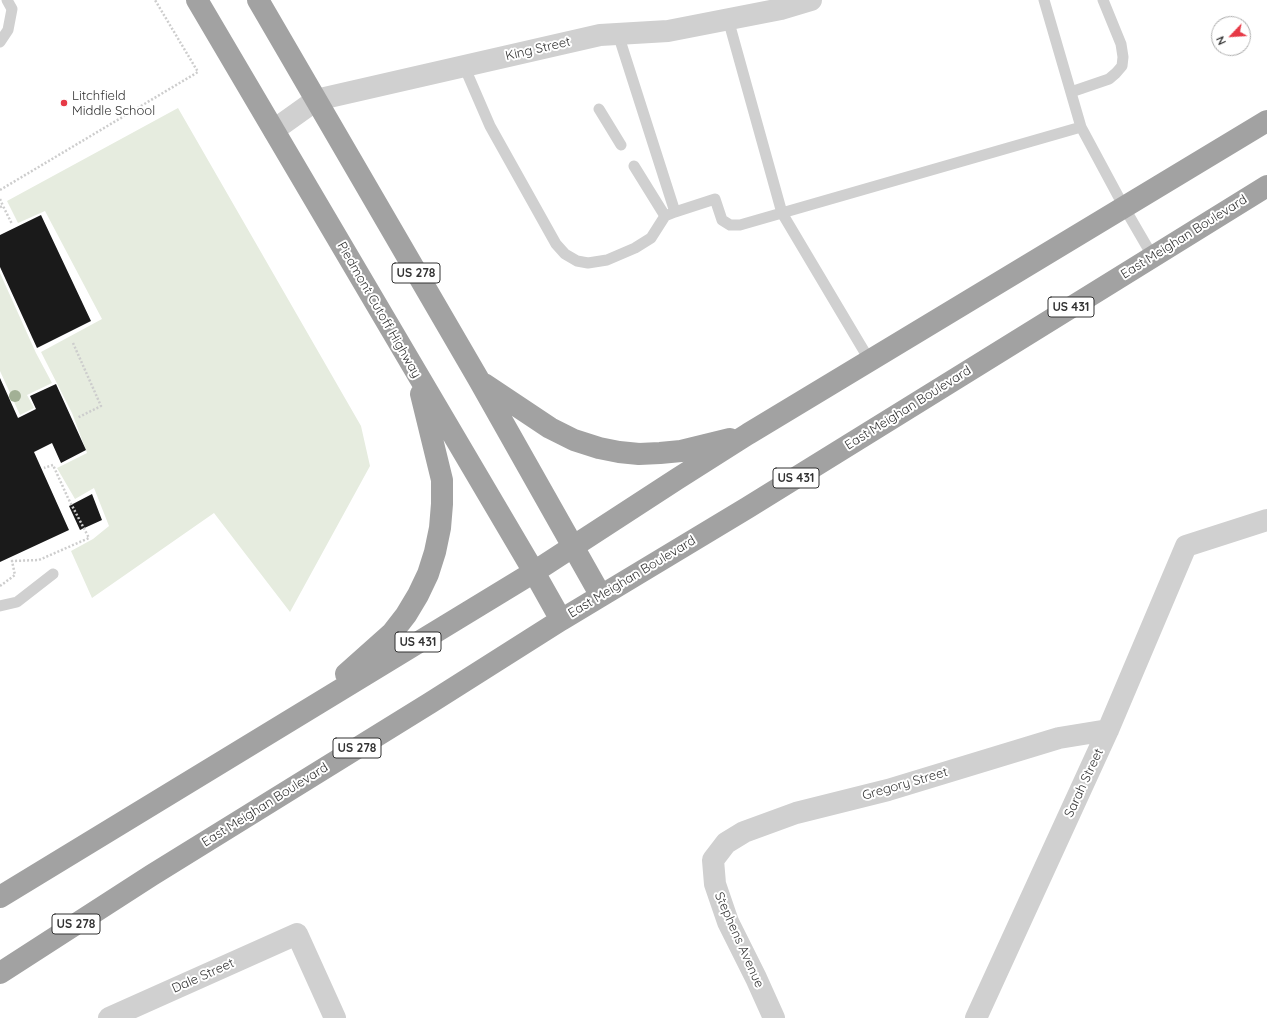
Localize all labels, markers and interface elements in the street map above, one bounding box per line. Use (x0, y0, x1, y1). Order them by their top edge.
north arrow (1211, 16, 1251, 56)
street label: King Street (504, 34, 572, 64)
text: N (1213, 34, 1229, 47)
place label: Litchfield Middle School (72, 88, 155, 119)
marker: Litchfield Middle School (59, 98, 69, 108)
street label: East Meighan Boulevard (1118, 192, 1250, 282)
street label: Piedmont Cutoff Highway (334, 239, 424, 381)
road number: US 278 (392, 263, 440, 283)
road number: US 431 (1048, 297, 1094, 317)
street label: East Meighan Boulevard (842, 363, 974, 453)
road number: US 431 (773, 468, 819, 488)
street label: East Meighan Boulevard (565, 533, 699, 621)
road number: US 431 (395, 632, 441, 652)
road number: US 278 (333, 738, 381, 758)
street label: Sarah Street (1061, 746, 1107, 820)
street label: East Meighan Boulevard (199, 760, 331, 850)
street label: Gregory Street (860, 764, 950, 804)
street label: Stephens Avenue (711, 890, 767, 990)
road number: US 278 (52, 914, 100, 934)
street label: Dale Street (169, 955, 237, 997)

